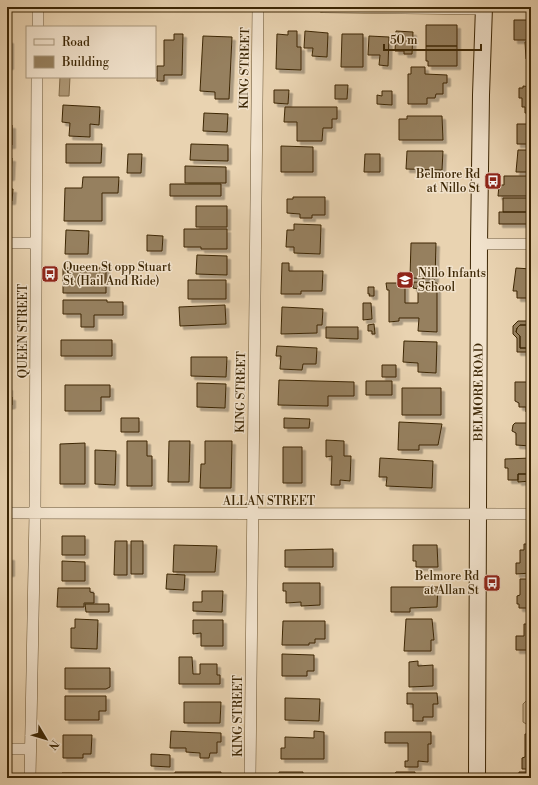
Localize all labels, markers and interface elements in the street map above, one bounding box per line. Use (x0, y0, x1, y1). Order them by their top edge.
legend (26, 26, 156, 78)
street label: KING STREET (237, 26, 253, 109)
scale bar (384, 26, 481, 52)
text: 50 m (390, 33, 418, 48)
text: Road (62, 35, 90, 50)
text: Building (61, 55, 110, 70)
place label: Belmore Rd at Nillo St (415, 167, 481, 196)
bus stop icon: Belmore Rd at Nillo St (483, 171, 503, 191)
place label: Queen St opp Stuart St (Hail And Ride) (63, 260, 172, 289)
bus stop icon: Queen St opp Stuart St (Hail And Ride) (40, 264, 60, 284)
place label: Nillo Infants School (418, 266, 486, 295)
school or university icon: Nillo Infants School (395, 270, 415, 290)
street label: QUEEN STREET (16, 283, 31, 378)
street label: BELMORE ROAD (471, 343, 486, 442)
street label: KING STREET (233, 350, 249, 433)
street label: ALLAN STREET (222, 494, 316, 509)
place label: Belmore Rd at Allan St (414, 569, 480, 598)
bus stop icon: Belmore Rd at Allan St (482, 573, 502, 593)
street label: KING STREET (231, 675, 246, 757)
north arrow (26, 719, 66, 759)
text: N (45, 737, 61, 753)

